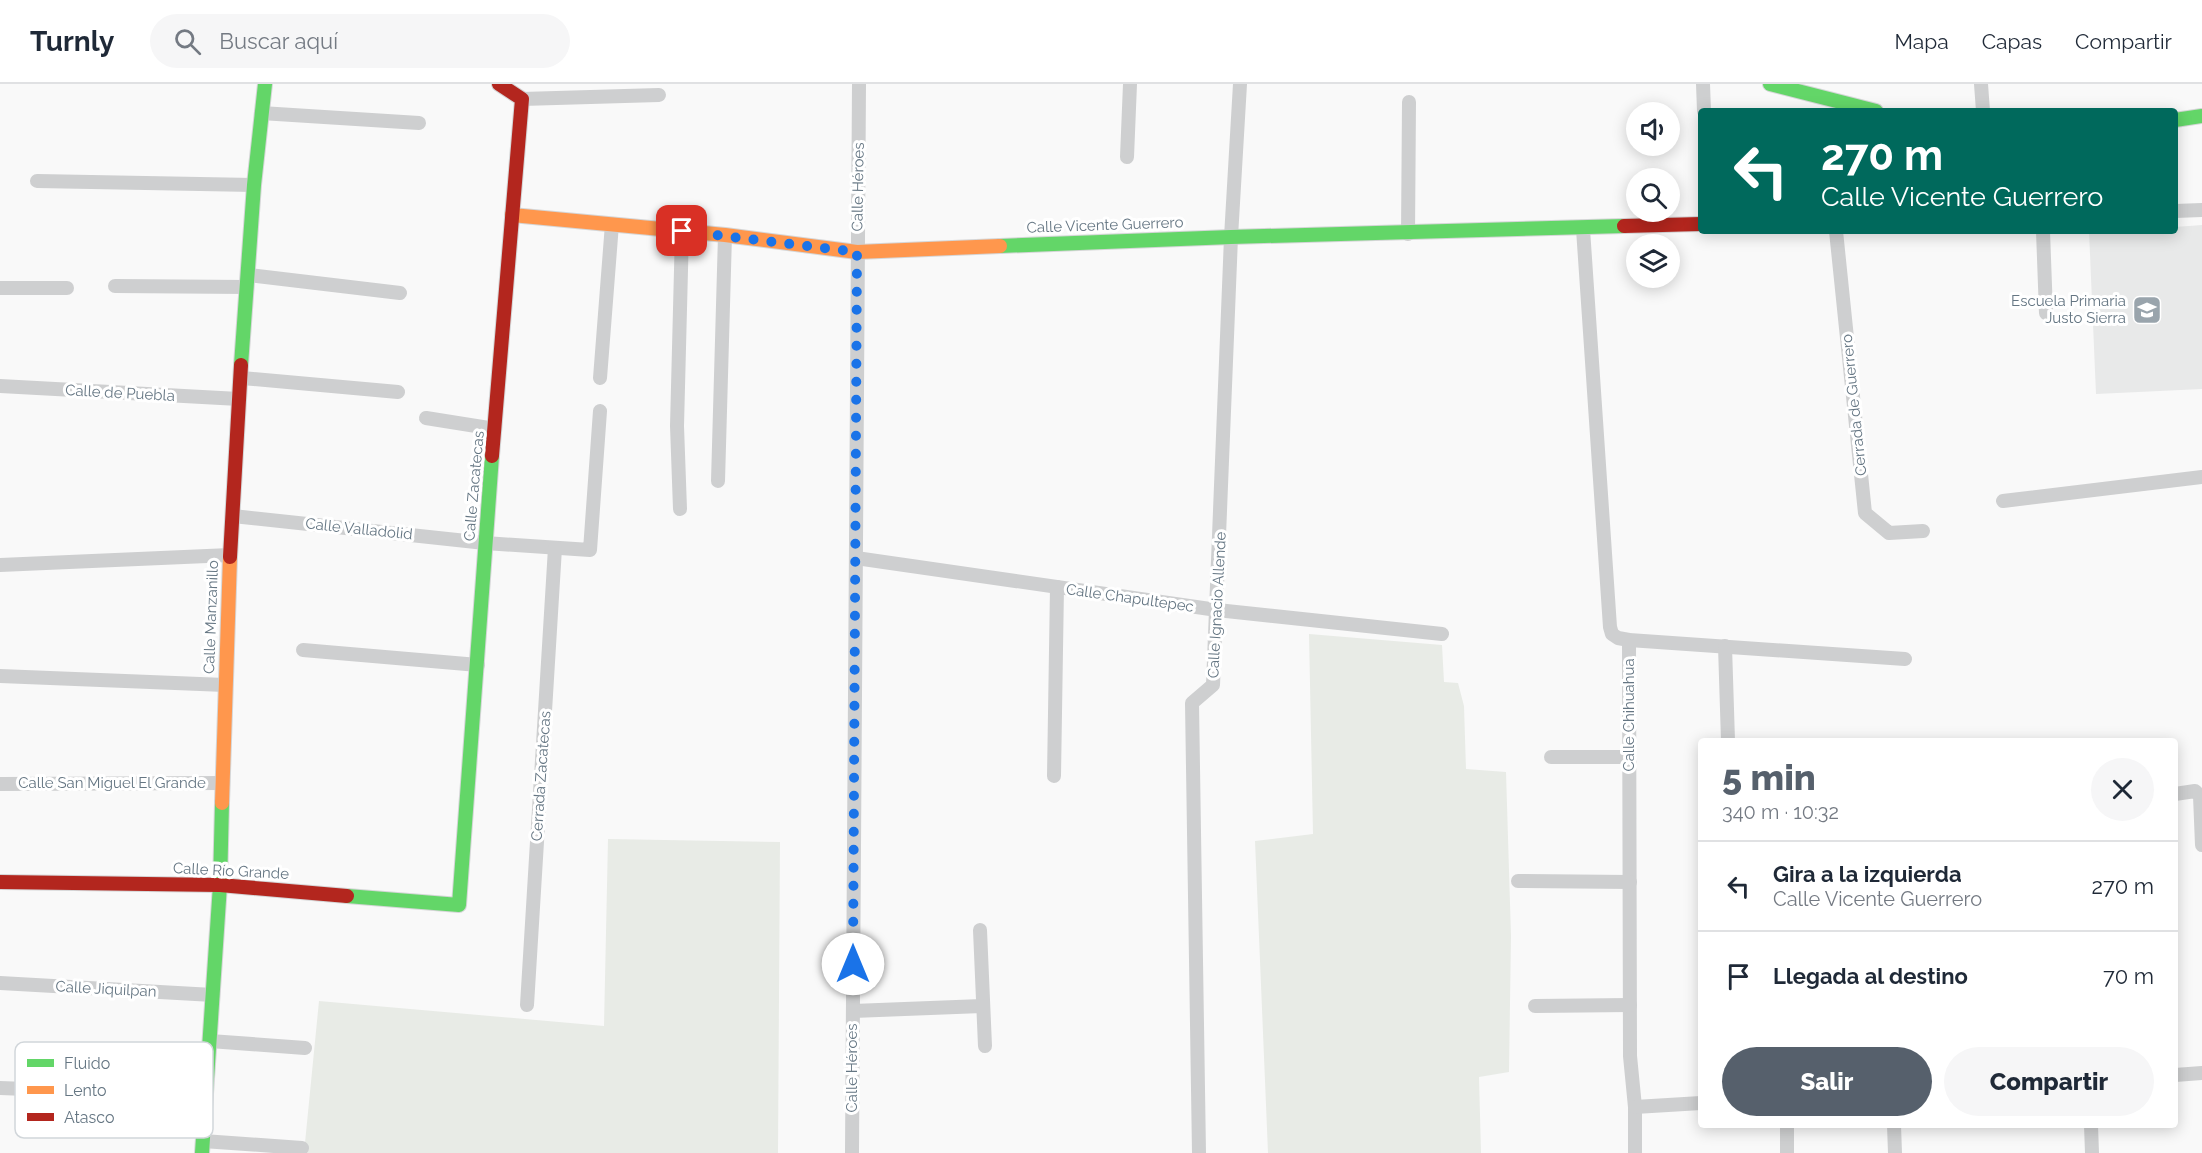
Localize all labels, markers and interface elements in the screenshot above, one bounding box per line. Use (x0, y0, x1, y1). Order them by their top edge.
search box (150, 14, 570, 68)
text: Turnly (30, 25, 114, 58)
icon: search (171, 25, 204, 58)
text: Buscar aquí (219, 28, 338, 54)
text: Mapa (1894, 29, 1949, 54)
text: Capas (1982, 29, 2042, 54)
text: Compartir (2075, 29, 2172, 54)
map controls (1626, 102, 1680, 288)
button: sound (1626, 102, 1680, 156)
text: 270 m (1821, 131, 1943, 180)
icon: left (1722, 132, 1800, 210)
street label: Calle Héroes (848, 142, 868, 232)
button: search (1626, 168, 1680, 222)
text: Calle Vicente Guerrero (1821, 181, 2103, 212)
pin (656, 205, 707, 256)
street label: Calle Vicente Guerrero (1026, 213, 1184, 237)
icon: arrive (665, 214, 698, 247)
button: layers (1626, 234, 1680, 288)
place label: Escuela Primaria Justo Sierra (2011, 292, 2126, 327)
school or university icon: Escuela Primaria Justo Sierra (2131, 294, 2163, 326)
street label: Cerrada de Guerrero (1838, 333, 1870, 477)
street label: Calle de Puebla (65, 381, 175, 405)
street label: Calle Zacatecas (460, 430, 488, 542)
street label: Calle Valladolid (305, 514, 413, 544)
street label: Calle Ignacio Allende (1204, 531, 1230, 679)
street label: Calle Manzanillo (200, 560, 222, 674)
street label: Calle Chapultepec (1065, 580, 1195, 616)
street label: Calle Chihuahua (1620, 658, 1638, 772)
street label: Cerrada Zacatecas (527, 710, 555, 842)
text: 5 min (1722, 756, 1816, 798)
button: close (2091, 758, 2154, 821)
street label: Calle San Miguel El Grande (18, 774, 206, 792)
text: 340 m · 10:32 (1722, 800, 1839, 824)
street label: Calle Río Grande (173, 859, 290, 883)
text: Gira a la izquierda (1773, 861, 1962, 887)
icon: left (1722, 870, 1755, 903)
text: 270 m (2092, 873, 2154, 899)
text: Calle Vicente Guerrero (1773, 887, 1982, 911)
position arrow (821, 932, 885, 996)
icon: arrive (1722, 960, 1755, 993)
text: Llegada al destino (1773, 963, 1968, 989)
text: 70 m (2103, 963, 2154, 989)
street label: Calle Jiquilpan (55, 977, 157, 1001)
street label: Calle Héroes (843, 1023, 861, 1113)
legend (15, 1042, 213, 1138)
button: Salir (1722, 1047, 1932, 1116)
button: Compartir (1944, 1047, 2154, 1116)
text: Fluido (64, 1054, 110, 1073)
text: Lento (64, 1081, 107, 1100)
text: Atasco (64, 1108, 115, 1127)

